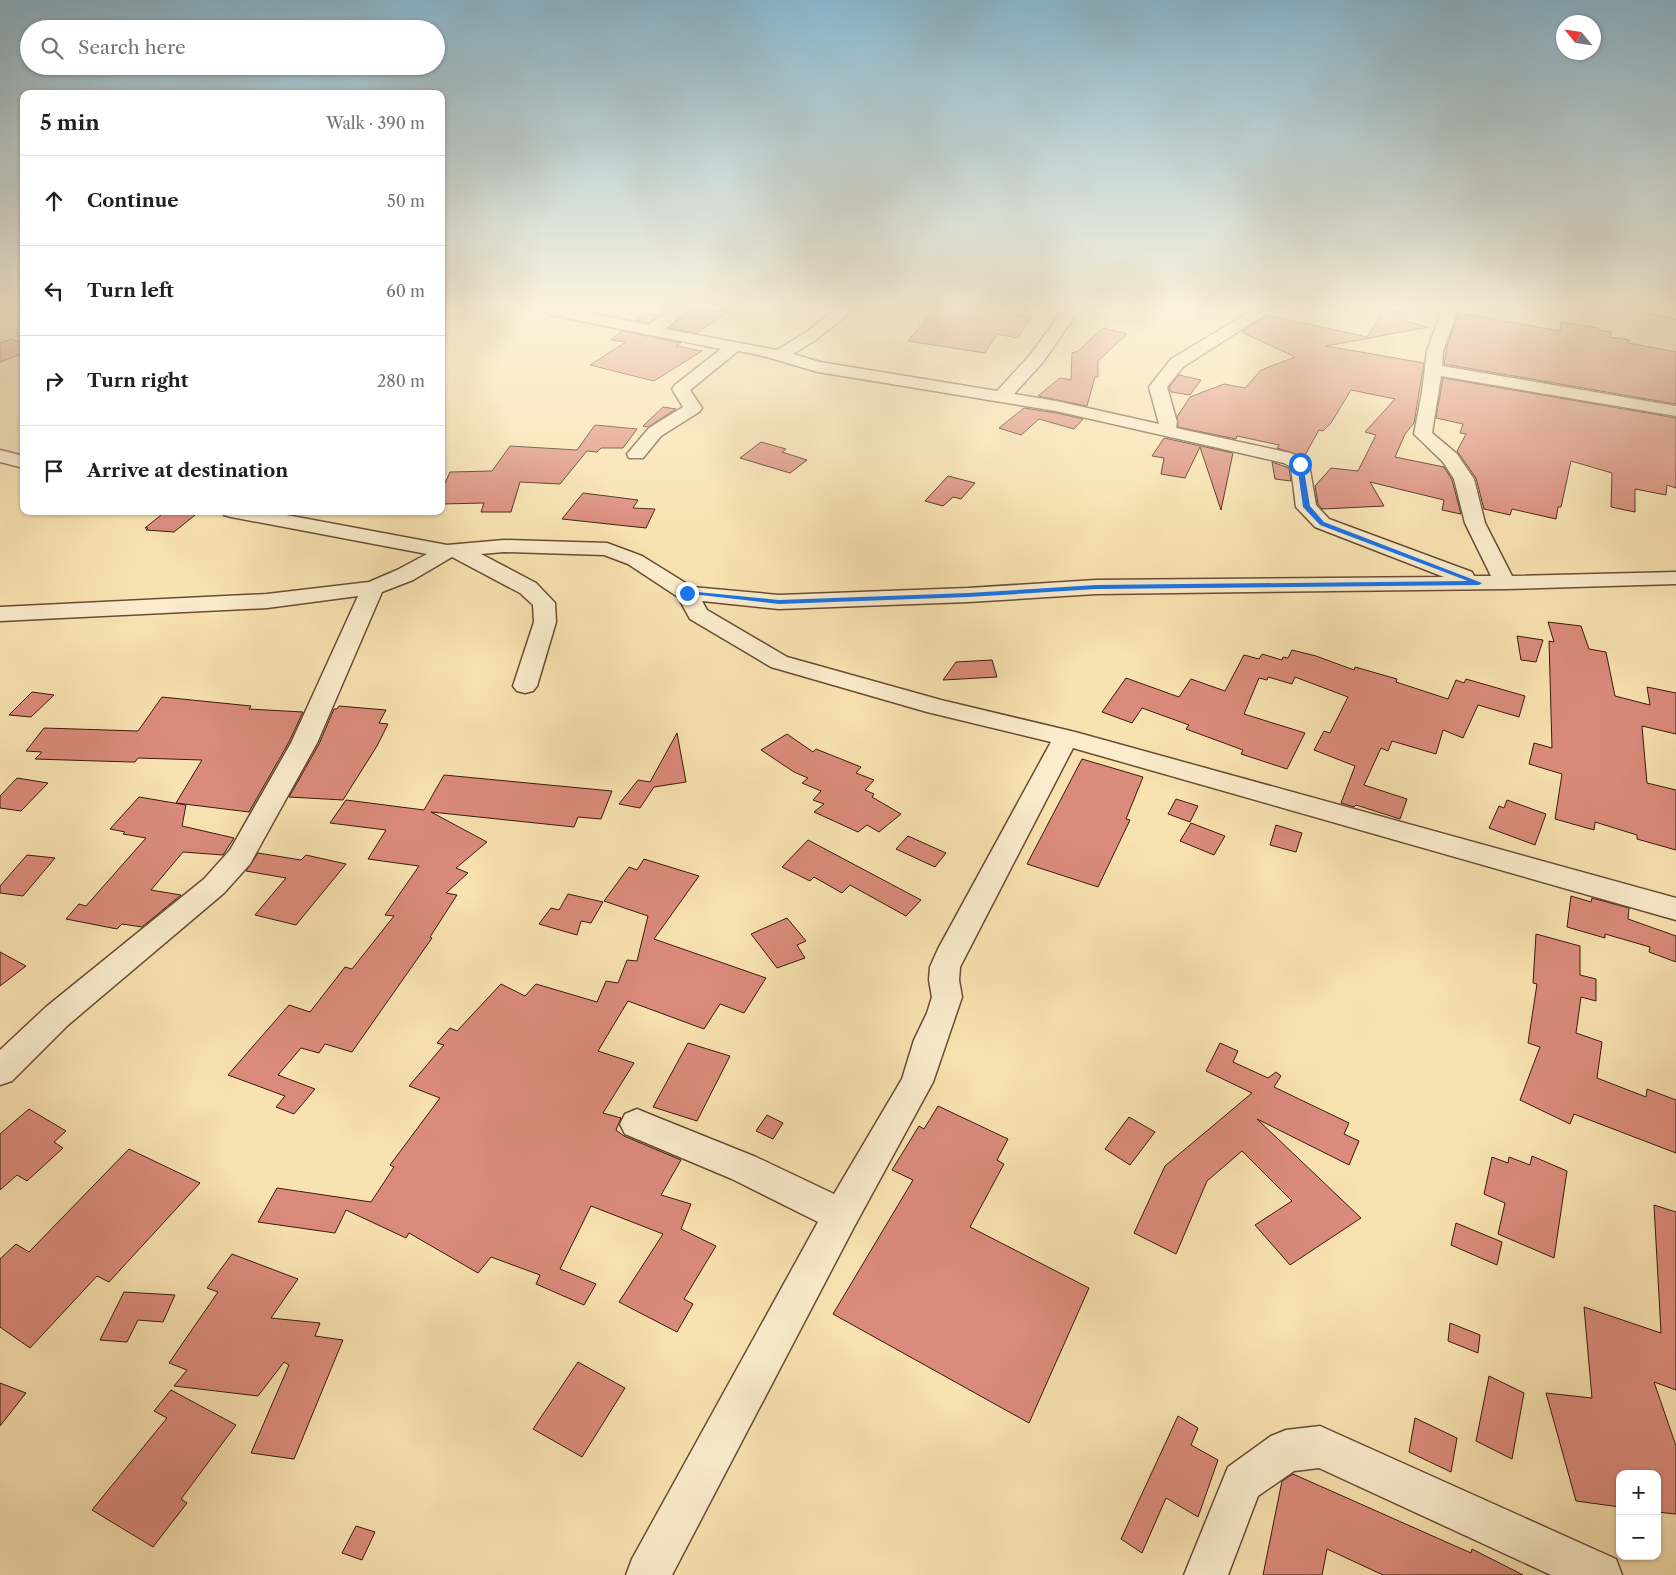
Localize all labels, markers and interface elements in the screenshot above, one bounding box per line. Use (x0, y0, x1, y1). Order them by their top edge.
north arrow (1556, 15, 1601, 60)
search box (20, 20, 445, 75)
icon: search (38, 34, 66, 62)
text: Search here (78, 36, 186, 59)
text: 5 min (40, 110, 100, 135)
text: Walk · 390 m (326, 113, 425, 133)
icon: ahead (40, 187, 68, 215)
text: Continue (87, 189, 179, 212)
text: 50 m (387, 191, 425, 211)
icon: left (40, 277, 68, 305)
text: Turn left (87, 279, 174, 302)
text: 60 m (386, 281, 425, 301)
icon: right (40, 367, 68, 395)
text: Turn right (87, 369, 188, 392)
text: 280 m (377, 371, 425, 391)
route start (1289, 453, 1312, 476)
icon: arrive (40, 457, 68, 485)
text: Arrive at destination (87, 459, 288, 482)
route end (676, 582, 699, 605)
map controls (1616, 1470, 1661, 1560)
button: + (1616, 1470, 1661, 1515)
button: − (1616, 1515, 1661, 1560)

